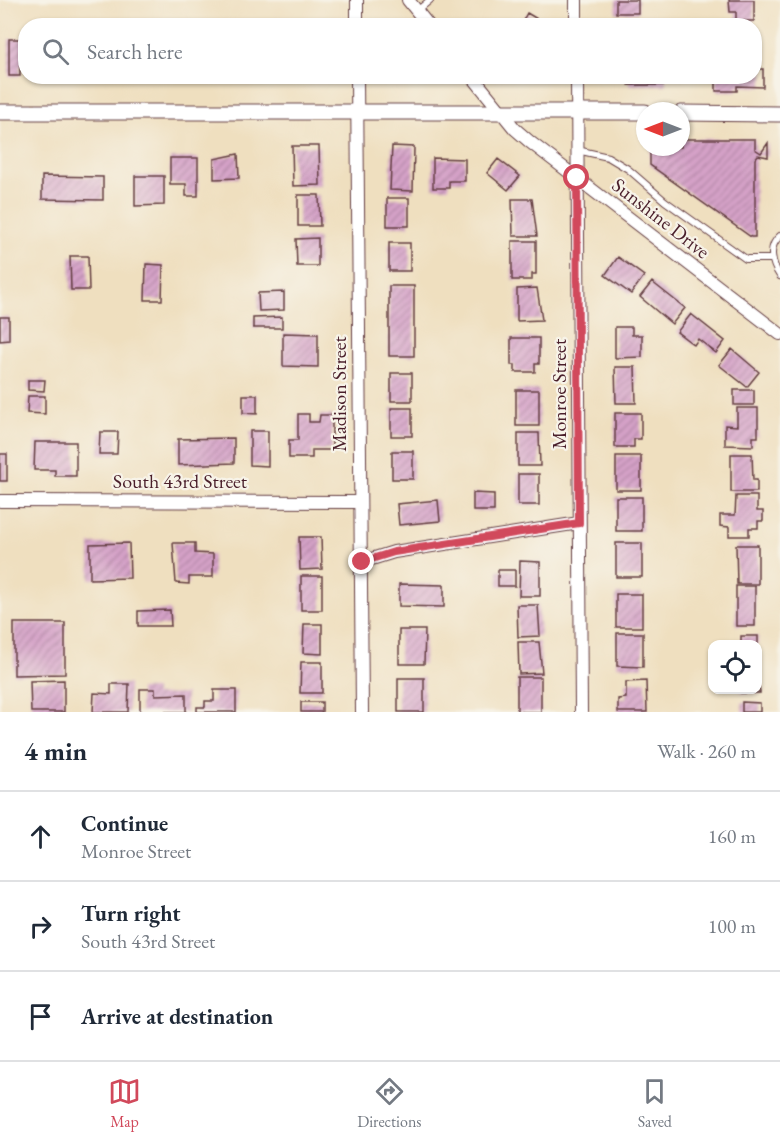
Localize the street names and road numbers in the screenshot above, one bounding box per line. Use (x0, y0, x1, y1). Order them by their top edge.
street label: Sunshine Drive (607, 172, 715, 264)
street label: Madison Street (326, 336, 352, 452)
street label: Monroe Street (546, 338, 572, 449)
street label: South 43rd Street (113, 468, 248, 494)

